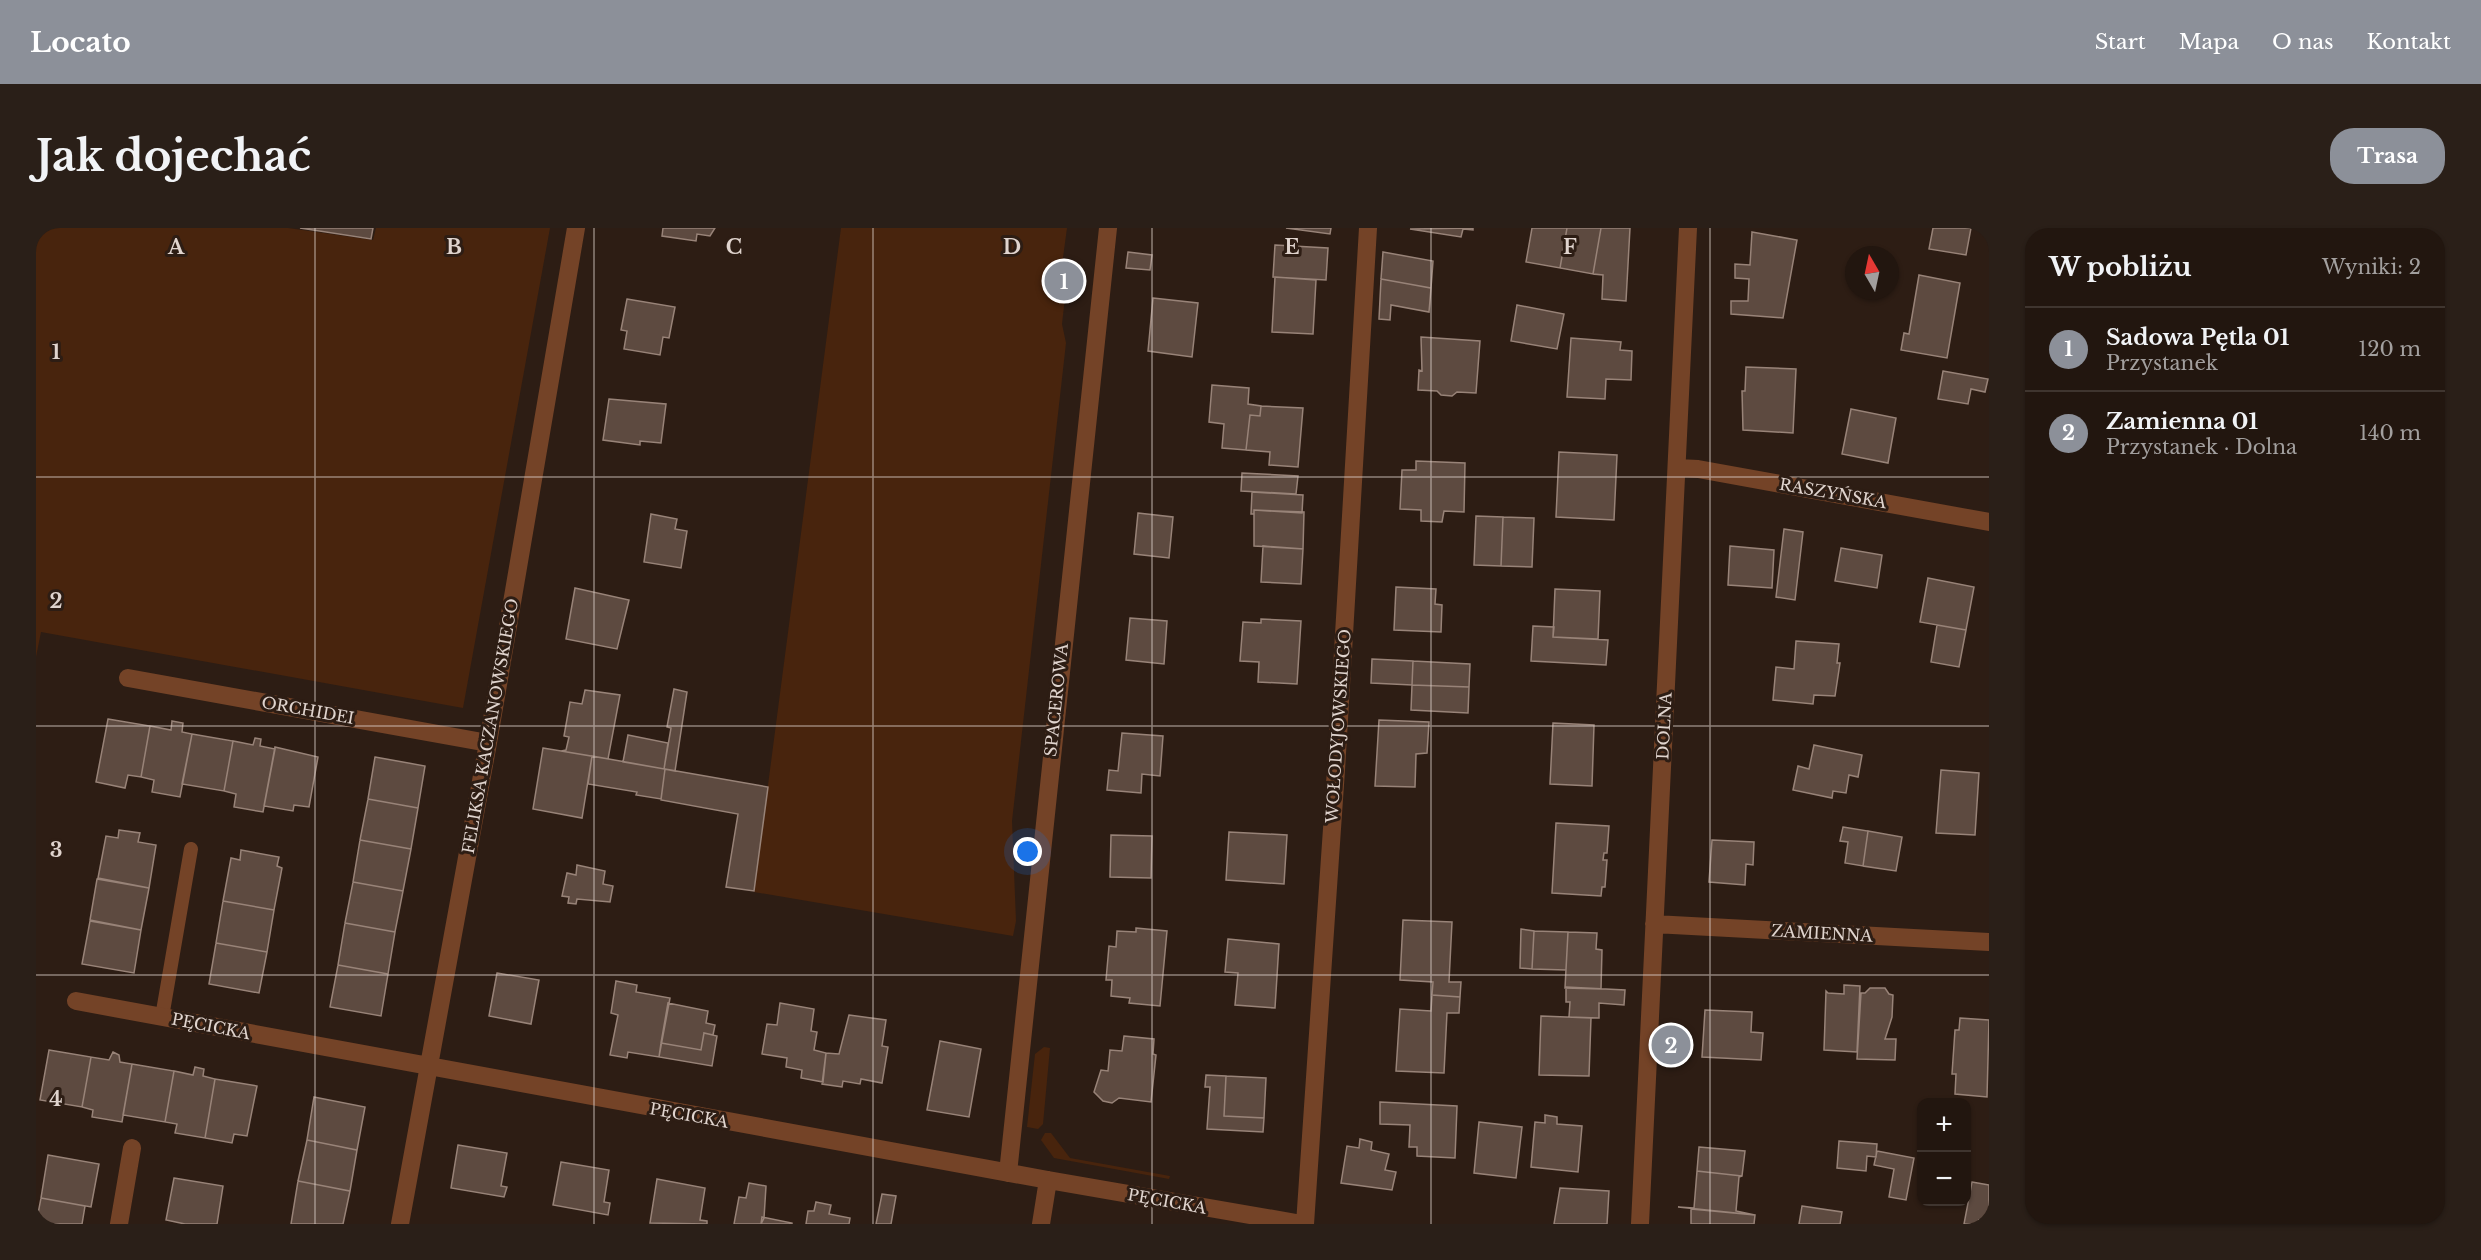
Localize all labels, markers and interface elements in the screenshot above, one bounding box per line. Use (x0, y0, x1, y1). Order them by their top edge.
text: Locato (30, 25, 131, 60)
text: Start (2095, 29, 2146, 55)
text: Mapa (2179, 29, 2239, 55)
text: O nas (2272, 29, 2334, 55)
text: Kontakt (2367, 29, 2451, 55)
button: Trasa (2330, 128, 2445, 184)
text: Jak dojechać (36, 130, 311, 182)
text: A (167, 235, 185, 259)
text: B (446, 235, 462, 259)
text: C (726, 235, 742, 259)
text: D (1003, 235, 1021, 259)
text: E (1284, 235, 1300, 259)
text: F (1563, 235, 1577, 259)
north arrow (1845, 246, 1899, 300)
text: W pobliżu (2049, 251, 2191, 283)
text: Wyniki: 2 (2322, 255, 2421, 279)
pin: 1 (1044, 259, 1084, 304)
text: Sadowa Pętla 01 (2106, 324, 2289, 351)
text: 1 (2064, 337, 2073, 361)
text: 120 m (2358, 337, 2421, 361)
text: 1 (52, 340, 61, 364)
text: Przystanek (2106, 351, 2218, 375)
text: Zamienna 01 (2106, 408, 2258, 435)
text: 2 (2062, 421, 2075, 445)
text: 140 m (2359, 421, 2421, 445)
text: Przystanek · Dolna (2106, 435, 2297, 459)
street label: RASZYŃSKA (1778, 474, 1889, 512)
text: 2 (49, 589, 63, 613)
street label: FELIKSA KACZANOWSKIEGO (458, 597, 522, 855)
street label: WOŁODYJOWSKIEGO (1321, 628, 1355, 825)
street label: SPACEROWA (1040, 642, 1072, 758)
street label: DOLNA (1652, 691, 1676, 760)
street label: ORCHIDEI (260, 692, 356, 728)
your location (1013, 837, 1042, 866)
text: 3 (50, 838, 62, 862)
street label: ZAMIENNA (1771, 920, 1874, 946)
street label: PĘCICKA (170, 1009, 253, 1044)
pin: 2 (1652, 1022, 1690, 1068)
text: 4 (49, 1087, 63, 1111)
street label: PĘCICKA (648, 1098, 731, 1132)
map controls (1917, 1098, 1971, 1206)
button: + (1917, 1098, 1971, 1152)
button: − (1917, 1152, 1971, 1206)
street label: PĘCICKA (1126, 1184, 1209, 1218)

